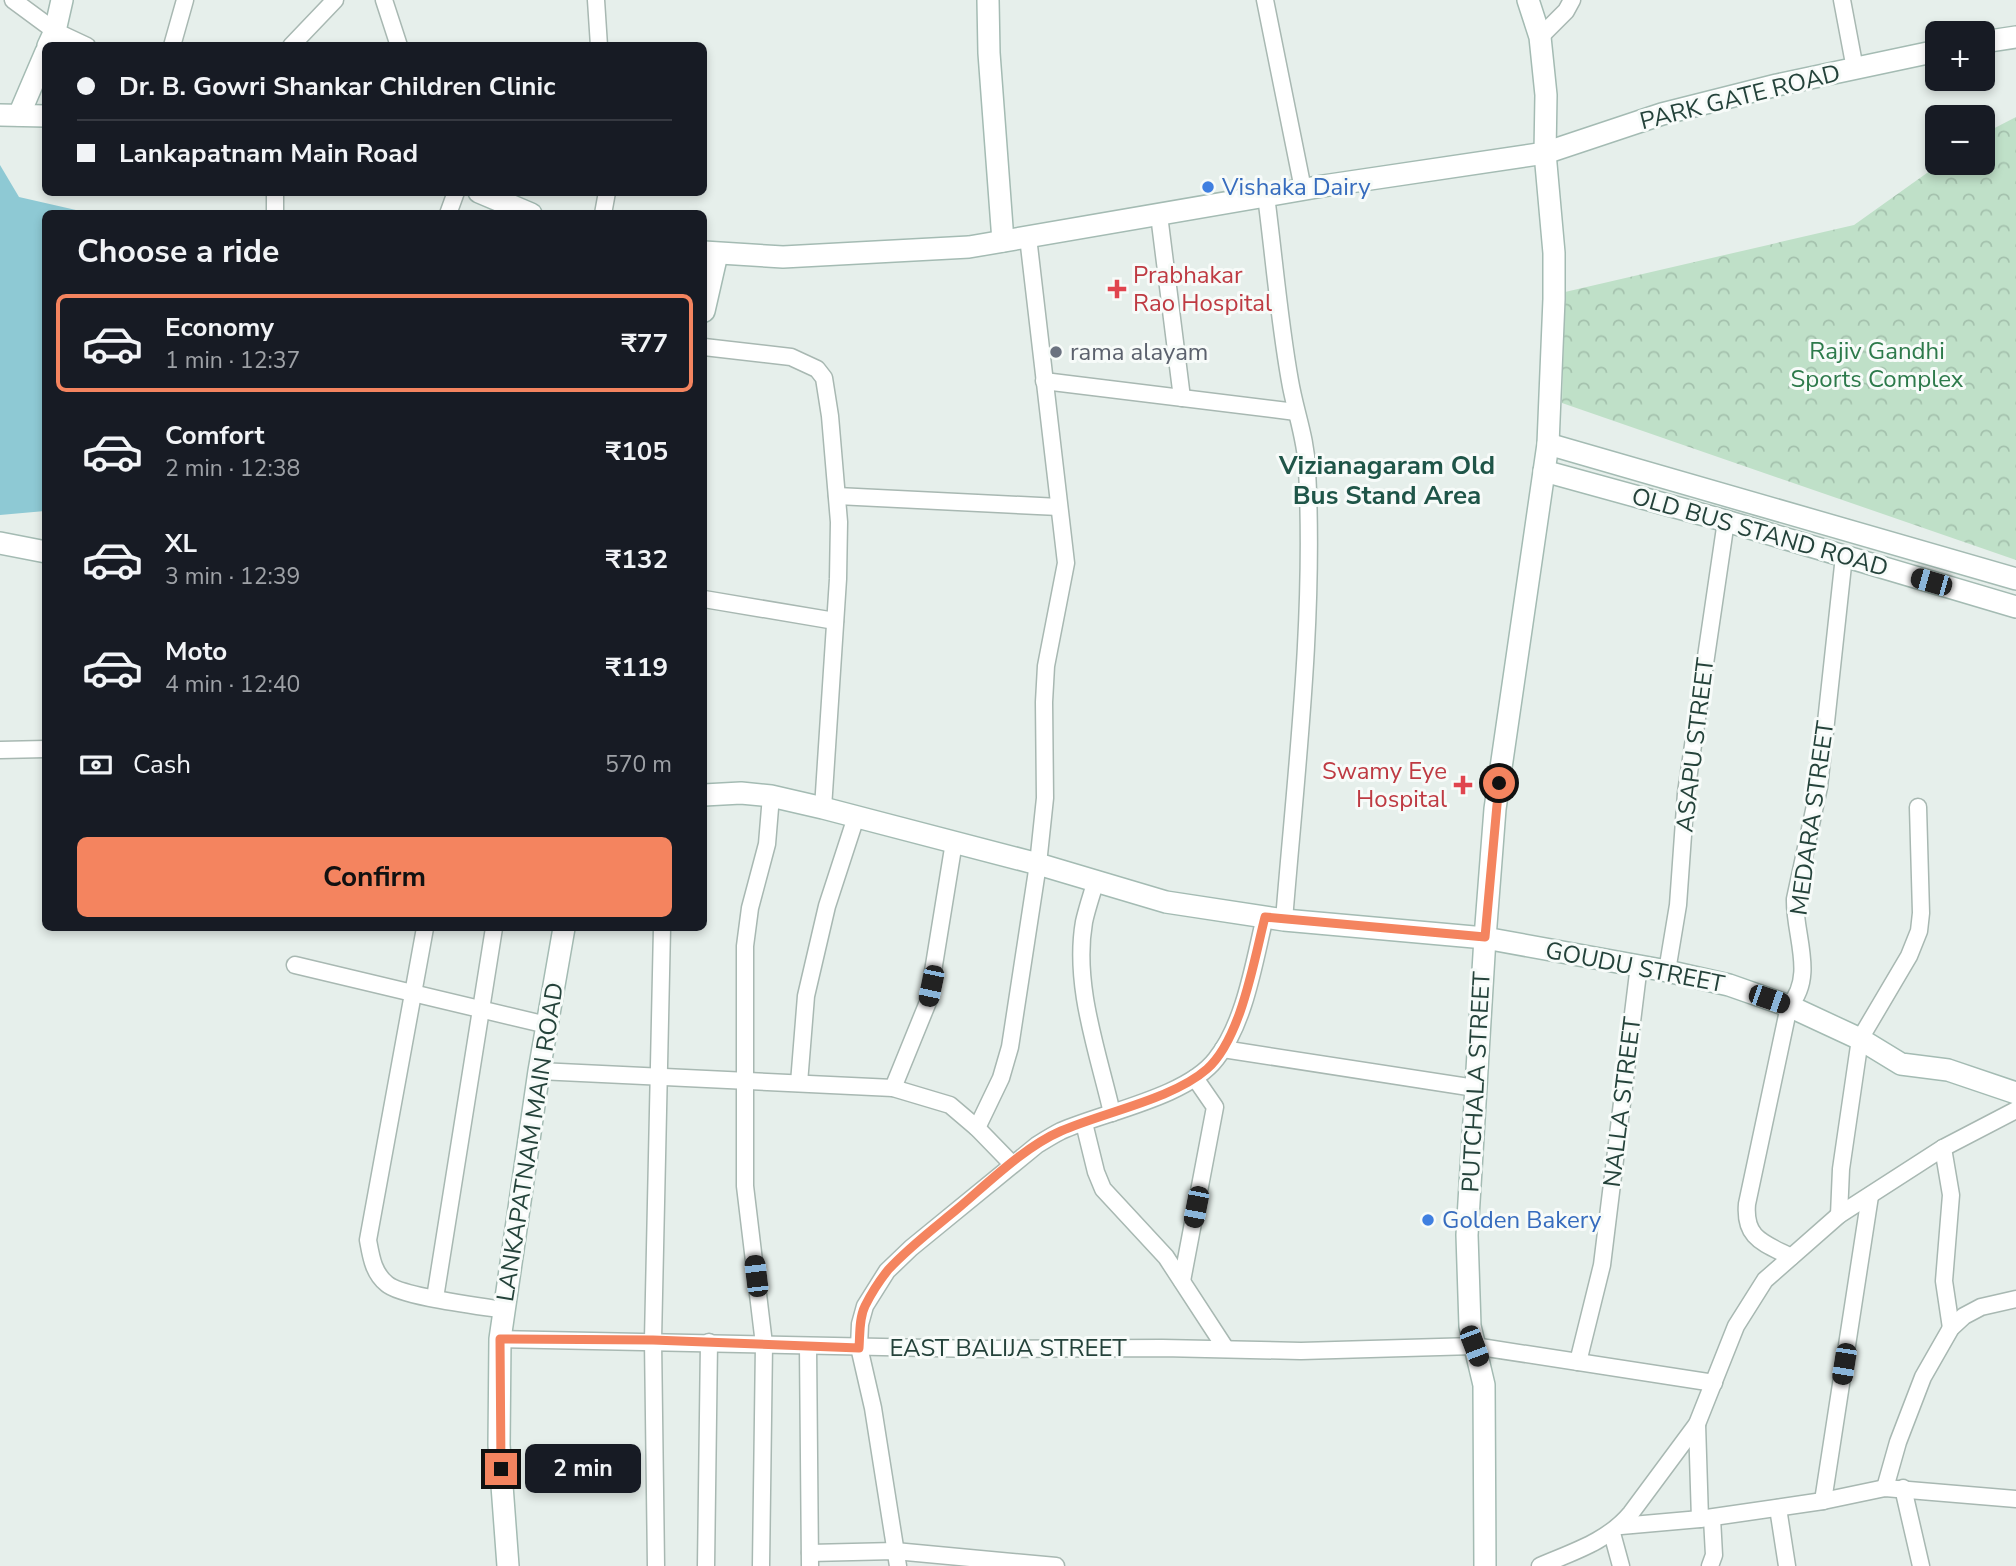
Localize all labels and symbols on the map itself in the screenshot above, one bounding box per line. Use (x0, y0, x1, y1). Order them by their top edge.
street label: PARK GATE ROAD (1637, 57, 1843, 137)
place label: Vishaka Dairy (1221, 171, 1371, 203)
marker: Vishaka Dairy (1200, 179, 1216, 195)
place label: Prabhakar Rao Hospital (1133, 259, 1272, 319)
marker: Prabhakar Rao Hospital (1107, 279, 1127, 299)
park label: Rajiv Gandhi Sports Complex (1791, 335, 1964, 395)
place label: rama alayam (1070, 336, 1208, 368)
marker: rama alayam (1048, 344, 1064, 360)
district label: Vizianagaram Old Bus Stand Area (1278, 448, 1495, 513)
street label: OLD BUS STAND ROAD (1628, 480, 1892, 584)
car (1908, 566, 1955, 598)
street label: ASAPU STREET (1668, 655, 1722, 834)
street label: MEDARA STREET (1783, 718, 1842, 917)
place label: Swamy Eye Hospital (1322, 755, 1447, 815)
route start (1483, 767, 1515, 799)
marker: Swamy Eye Hospital (1453, 775, 1473, 795)
street label: GOUDU STREET (1543, 934, 1728, 1000)
car (917, 963, 946, 1009)
street label: PUTCHALA STREET (1454, 970, 1498, 1193)
street label: LANKAPATNAM MAIN ROAD (489, 980, 571, 1304)
car (1746, 982, 1793, 1016)
street label: NALLA STREET (1596, 1014, 1648, 1189)
car (1182, 1184, 1211, 1230)
place label: Golden Bakery (1442, 1204, 1602, 1236)
marker: Golden Bakery (1420, 1212, 1436, 1228)
car (744, 1254, 769, 1298)
car (1457, 1323, 1492, 1369)
street label: EAST BALIJA STREET (889, 1332, 1127, 1364)
car (1831, 1342, 1858, 1386)
callout: 2 min (526, 1444, 641, 1494)
route end (485, 1453, 517, 1485)

